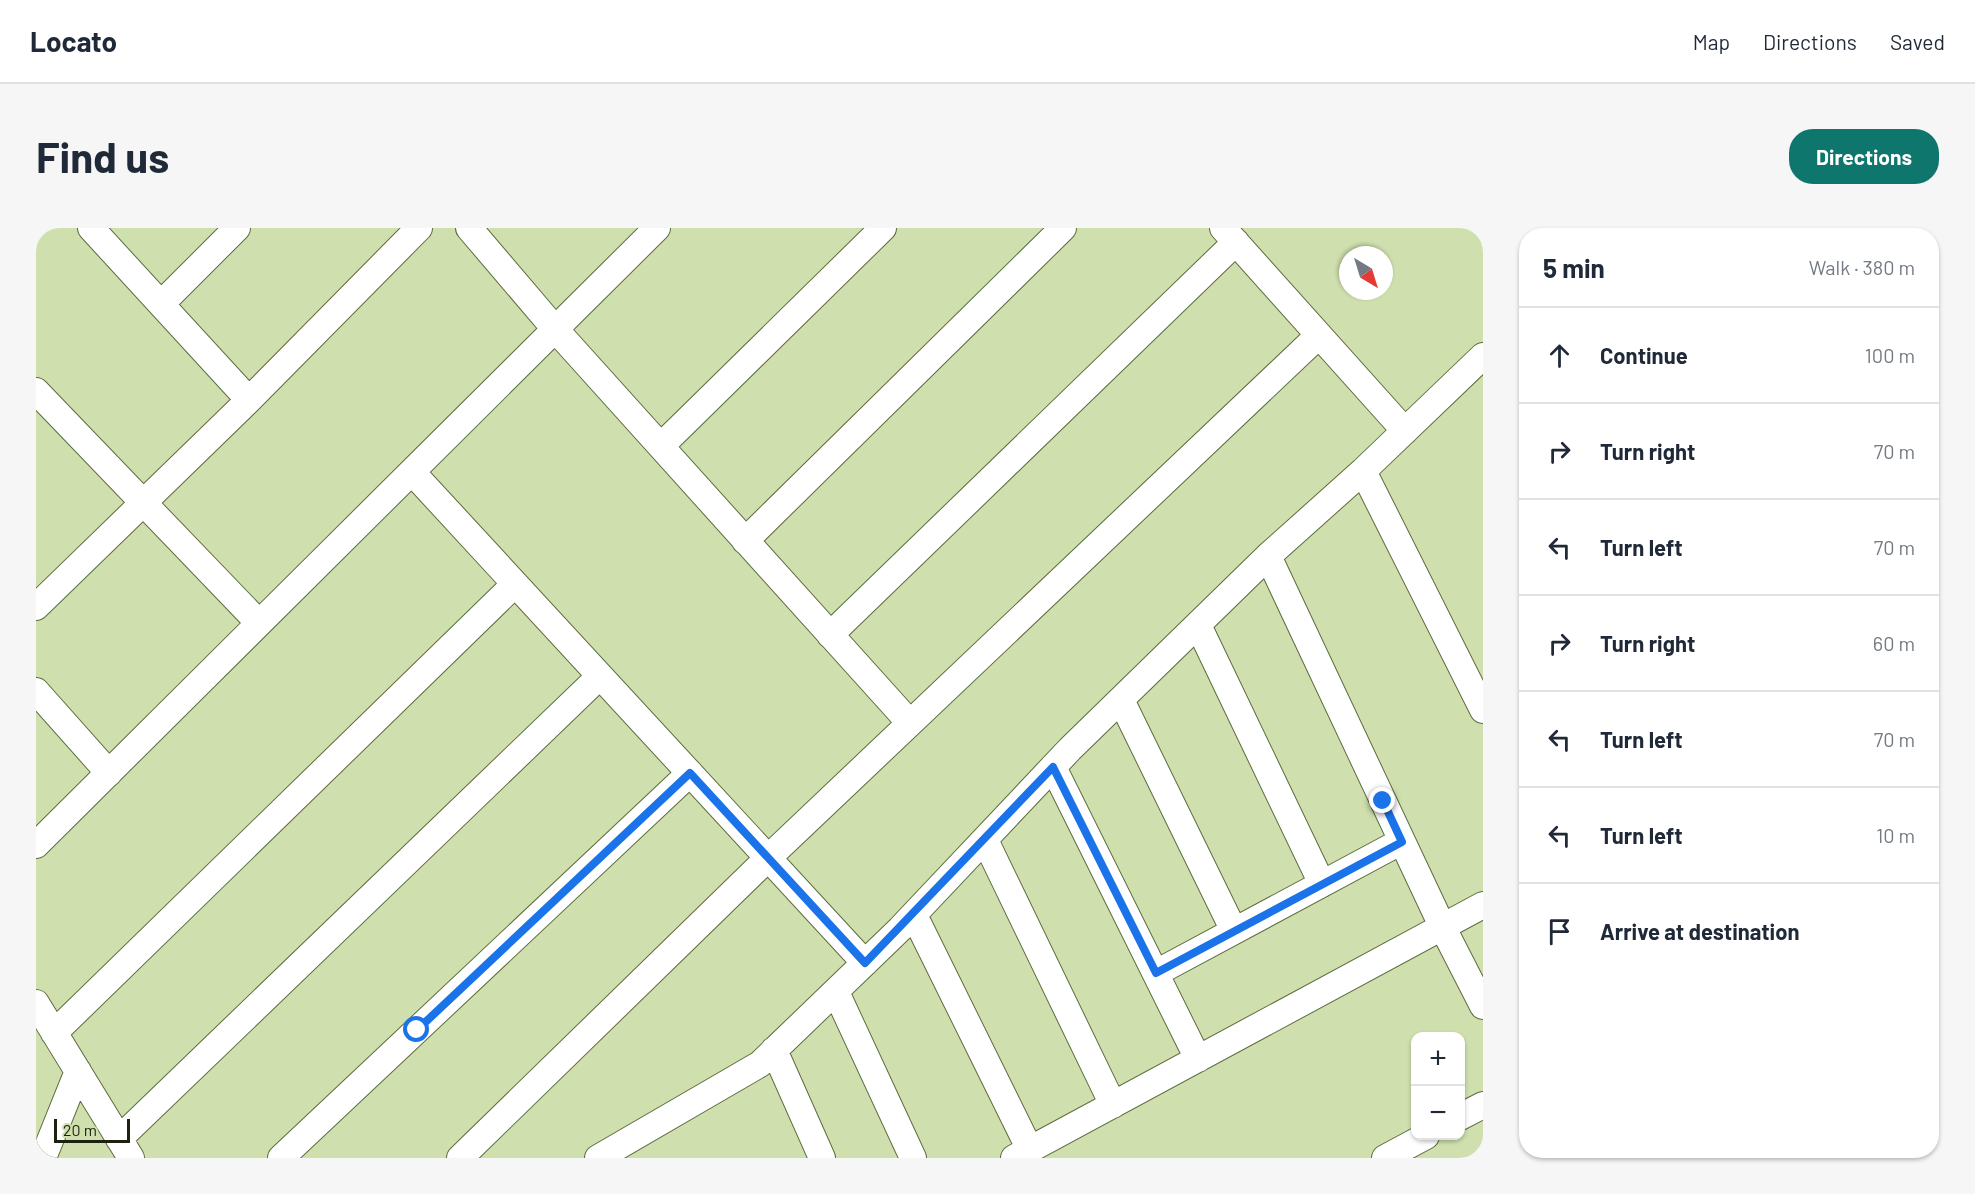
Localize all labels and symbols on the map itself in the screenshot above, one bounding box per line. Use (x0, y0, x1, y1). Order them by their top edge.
north arrow (1339, 246, 1393, 300)
route end (1369, 787, 1395, 813)
route start (403, 1016, 429, 1042)
scale bar (54, 1116, 130, 1144)

